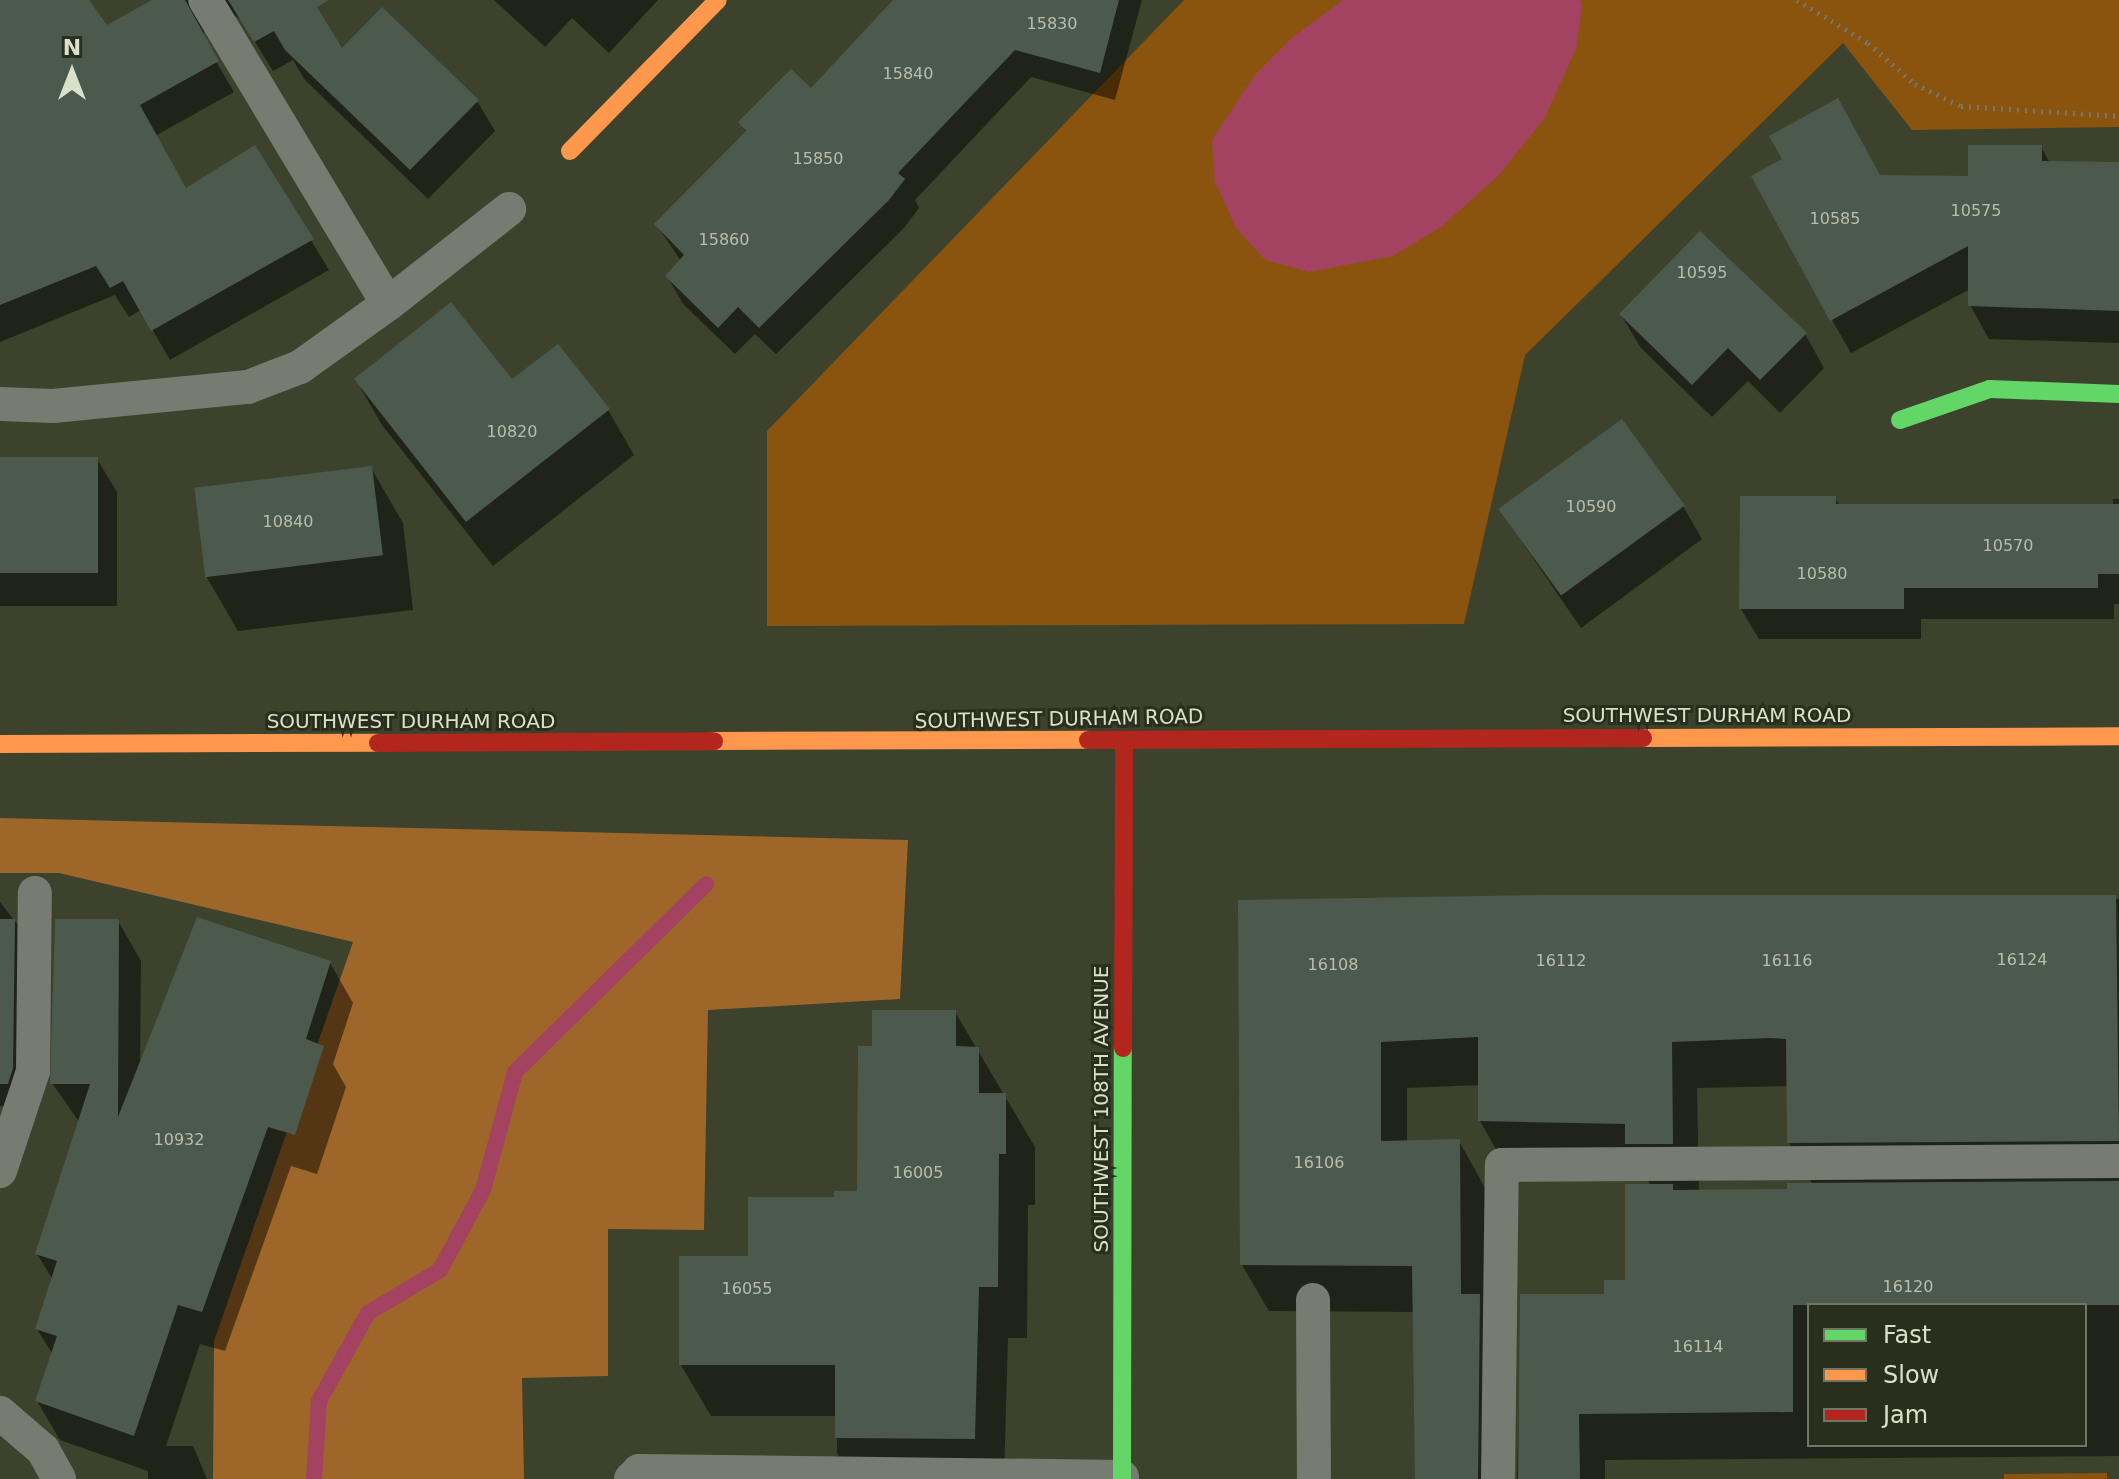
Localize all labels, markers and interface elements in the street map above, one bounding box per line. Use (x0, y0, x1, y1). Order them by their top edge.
house number: 15830 (1027, 14, 1077, 34)
north arrow (32, 32, 112, 112)
text: N (63, 35, 81, 60)
house number: 15840 (883, 64, 933, 84)
house number: 15850 (793, 149, 843, 169)
house number: 10575 (1951, 201, 2001, 221)
house number: 10585 (1810, 209, 1860, 229)
house number: 15860 (699, 230, 749, 250)
house number: 10595 (1677, 263, 1727, 283)
house number: 10820 (487, 422, 537, 442)
house number: 10590 (1566, 497, 1616, 517)
house number: 10840 (263, 512, 313, 532)
house number: 10570 (1983, 536, 2033, 556)
house number: 10580 (1797, 564, 1847, 584)
street label: SOUTHWEST DURHAM ROAD (1563, 703, 1851, 727)
street label: SOUTHWEST DURHAM ROAD (914, 704, 1204, 734)
street label: SOUTHWEST DURHAM ROAD (267, 709, 555, 733)
house number: 16124 (1997, 950, 2047, 970)
house number: 16112 (1536, 951, 1586, 971)
house number: 16116 (1762, 951, 1812, 971)
house number: 16108 (1308, 955, 1358, 975)
street label: SOUTHWEST 108TH AVENUE (1089, 966, 1113, 1252)
house number: 10932 (154, 1130, 204, 1150)
house number: 16106 (1294, 1153, 1344, 1173)
house number: 16005 (893, 1163, 943, 1183)
house number: 16120 (1883, 1277, 1933, 1297)
house number: 16055 (722, 1279, 772, 1299)
legend (1807, 1303, 2087, 1447)
text: Fast (1883, 1321, 1931, 1349)
house number: 16114 (1673, 1337, 1723, 1357)
text: Slow (1883, 1361, 1939, 1389)
text: Jam (1883, 1401, 1928, 1429)

